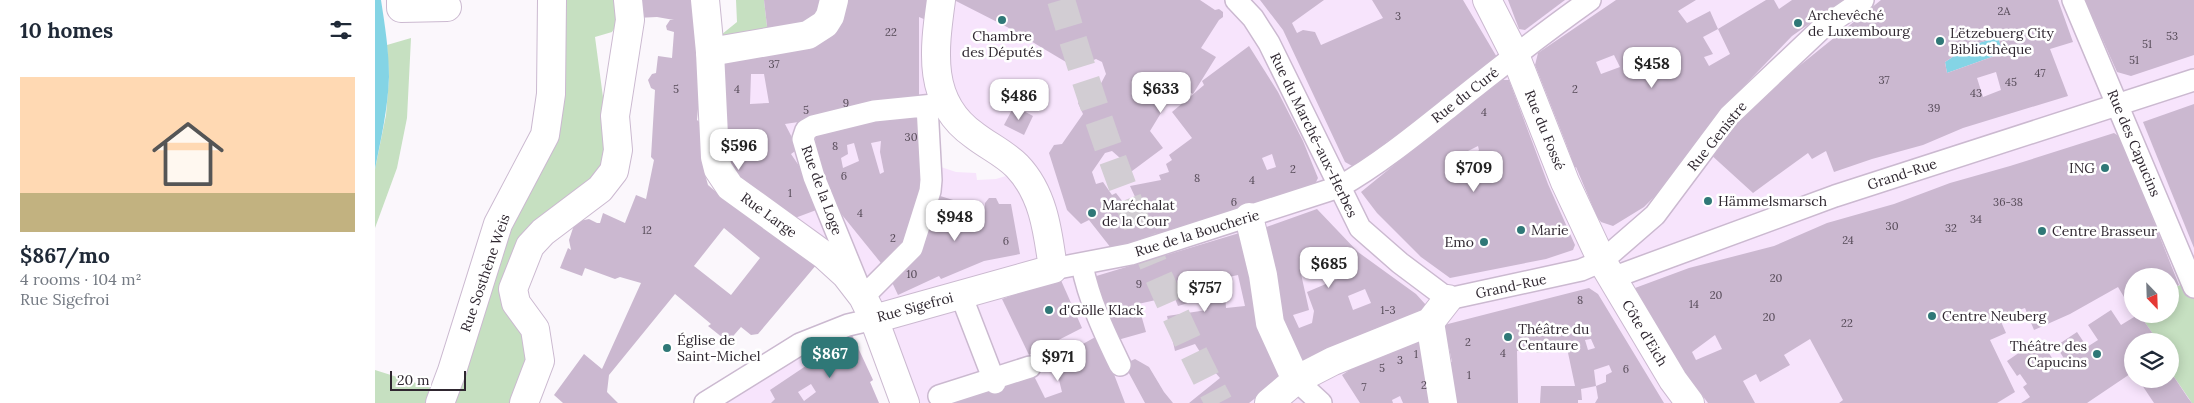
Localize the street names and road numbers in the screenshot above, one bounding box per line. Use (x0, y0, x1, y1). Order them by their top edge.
street label: Rue du Marché-aux-Herbes (1266, 50, 1362, 220)
street label: Rue du Curé (1428, 63, 1503, 127)
street label: Rue du Fossé (1521, 87, 1569, 173)
street label: Rue des Capucins (2103, 87, 2165, 199)
street label: Rue Genistre (1683, 97, 1751, 175)
street label: Rue de la Loge (797, 143, 847, 238)
street label: Grand-Rue (1865, 154, 1939, 194)
street label: Rue Large (737, 189, 801, 242)
street label: Rue de la Boucherie (1133, 205, 1262, 260)
street label: Rue Sosthène Weis (456, 212, 514, 334)
street label: Grand-Rue (1474, 270, 1549, 302)
street label: Rue Sigefroi (875, 288, 955, 326)
street label: Côte d'Eich (1618, 296, 1672, 370)

